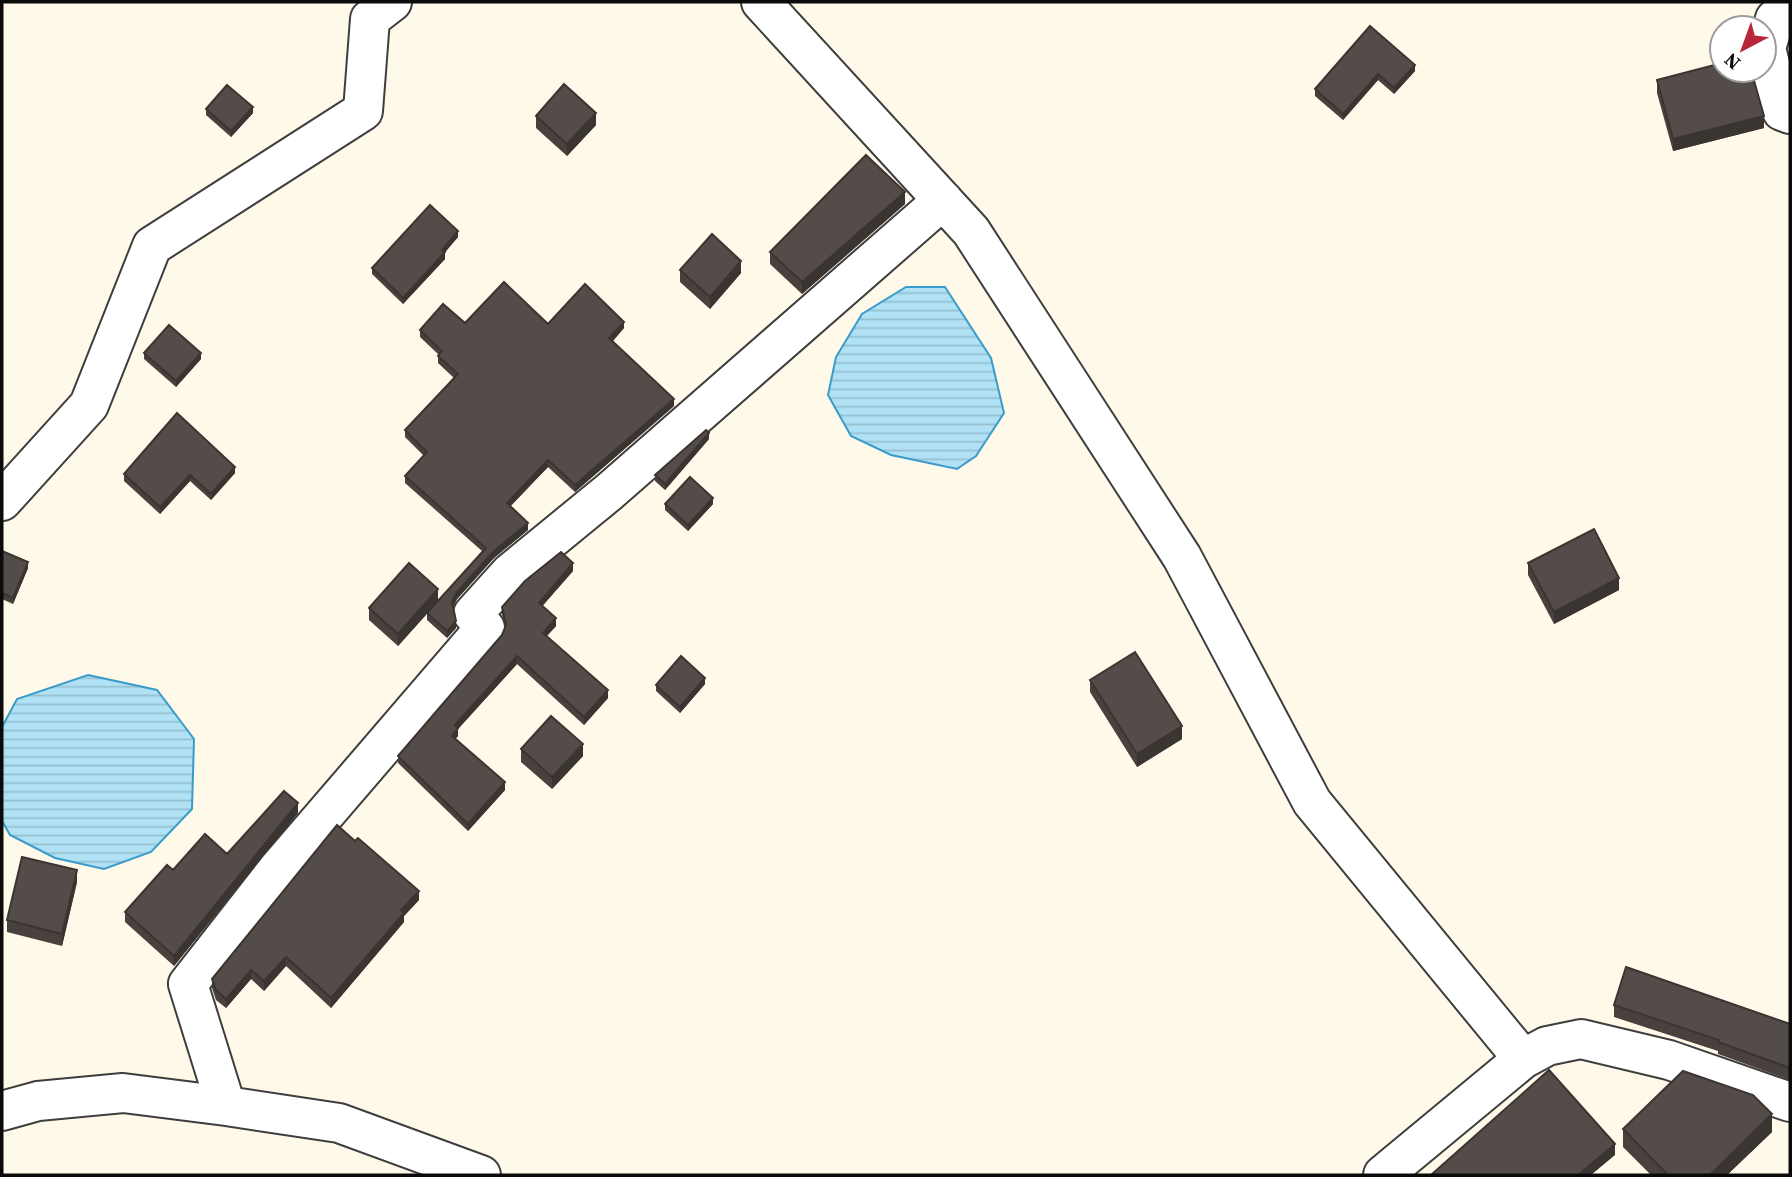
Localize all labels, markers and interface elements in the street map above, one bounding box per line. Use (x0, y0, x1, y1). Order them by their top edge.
north arrow (1708, 14, 1778, 84)
text: N (1718, 47, 1746, 76)

